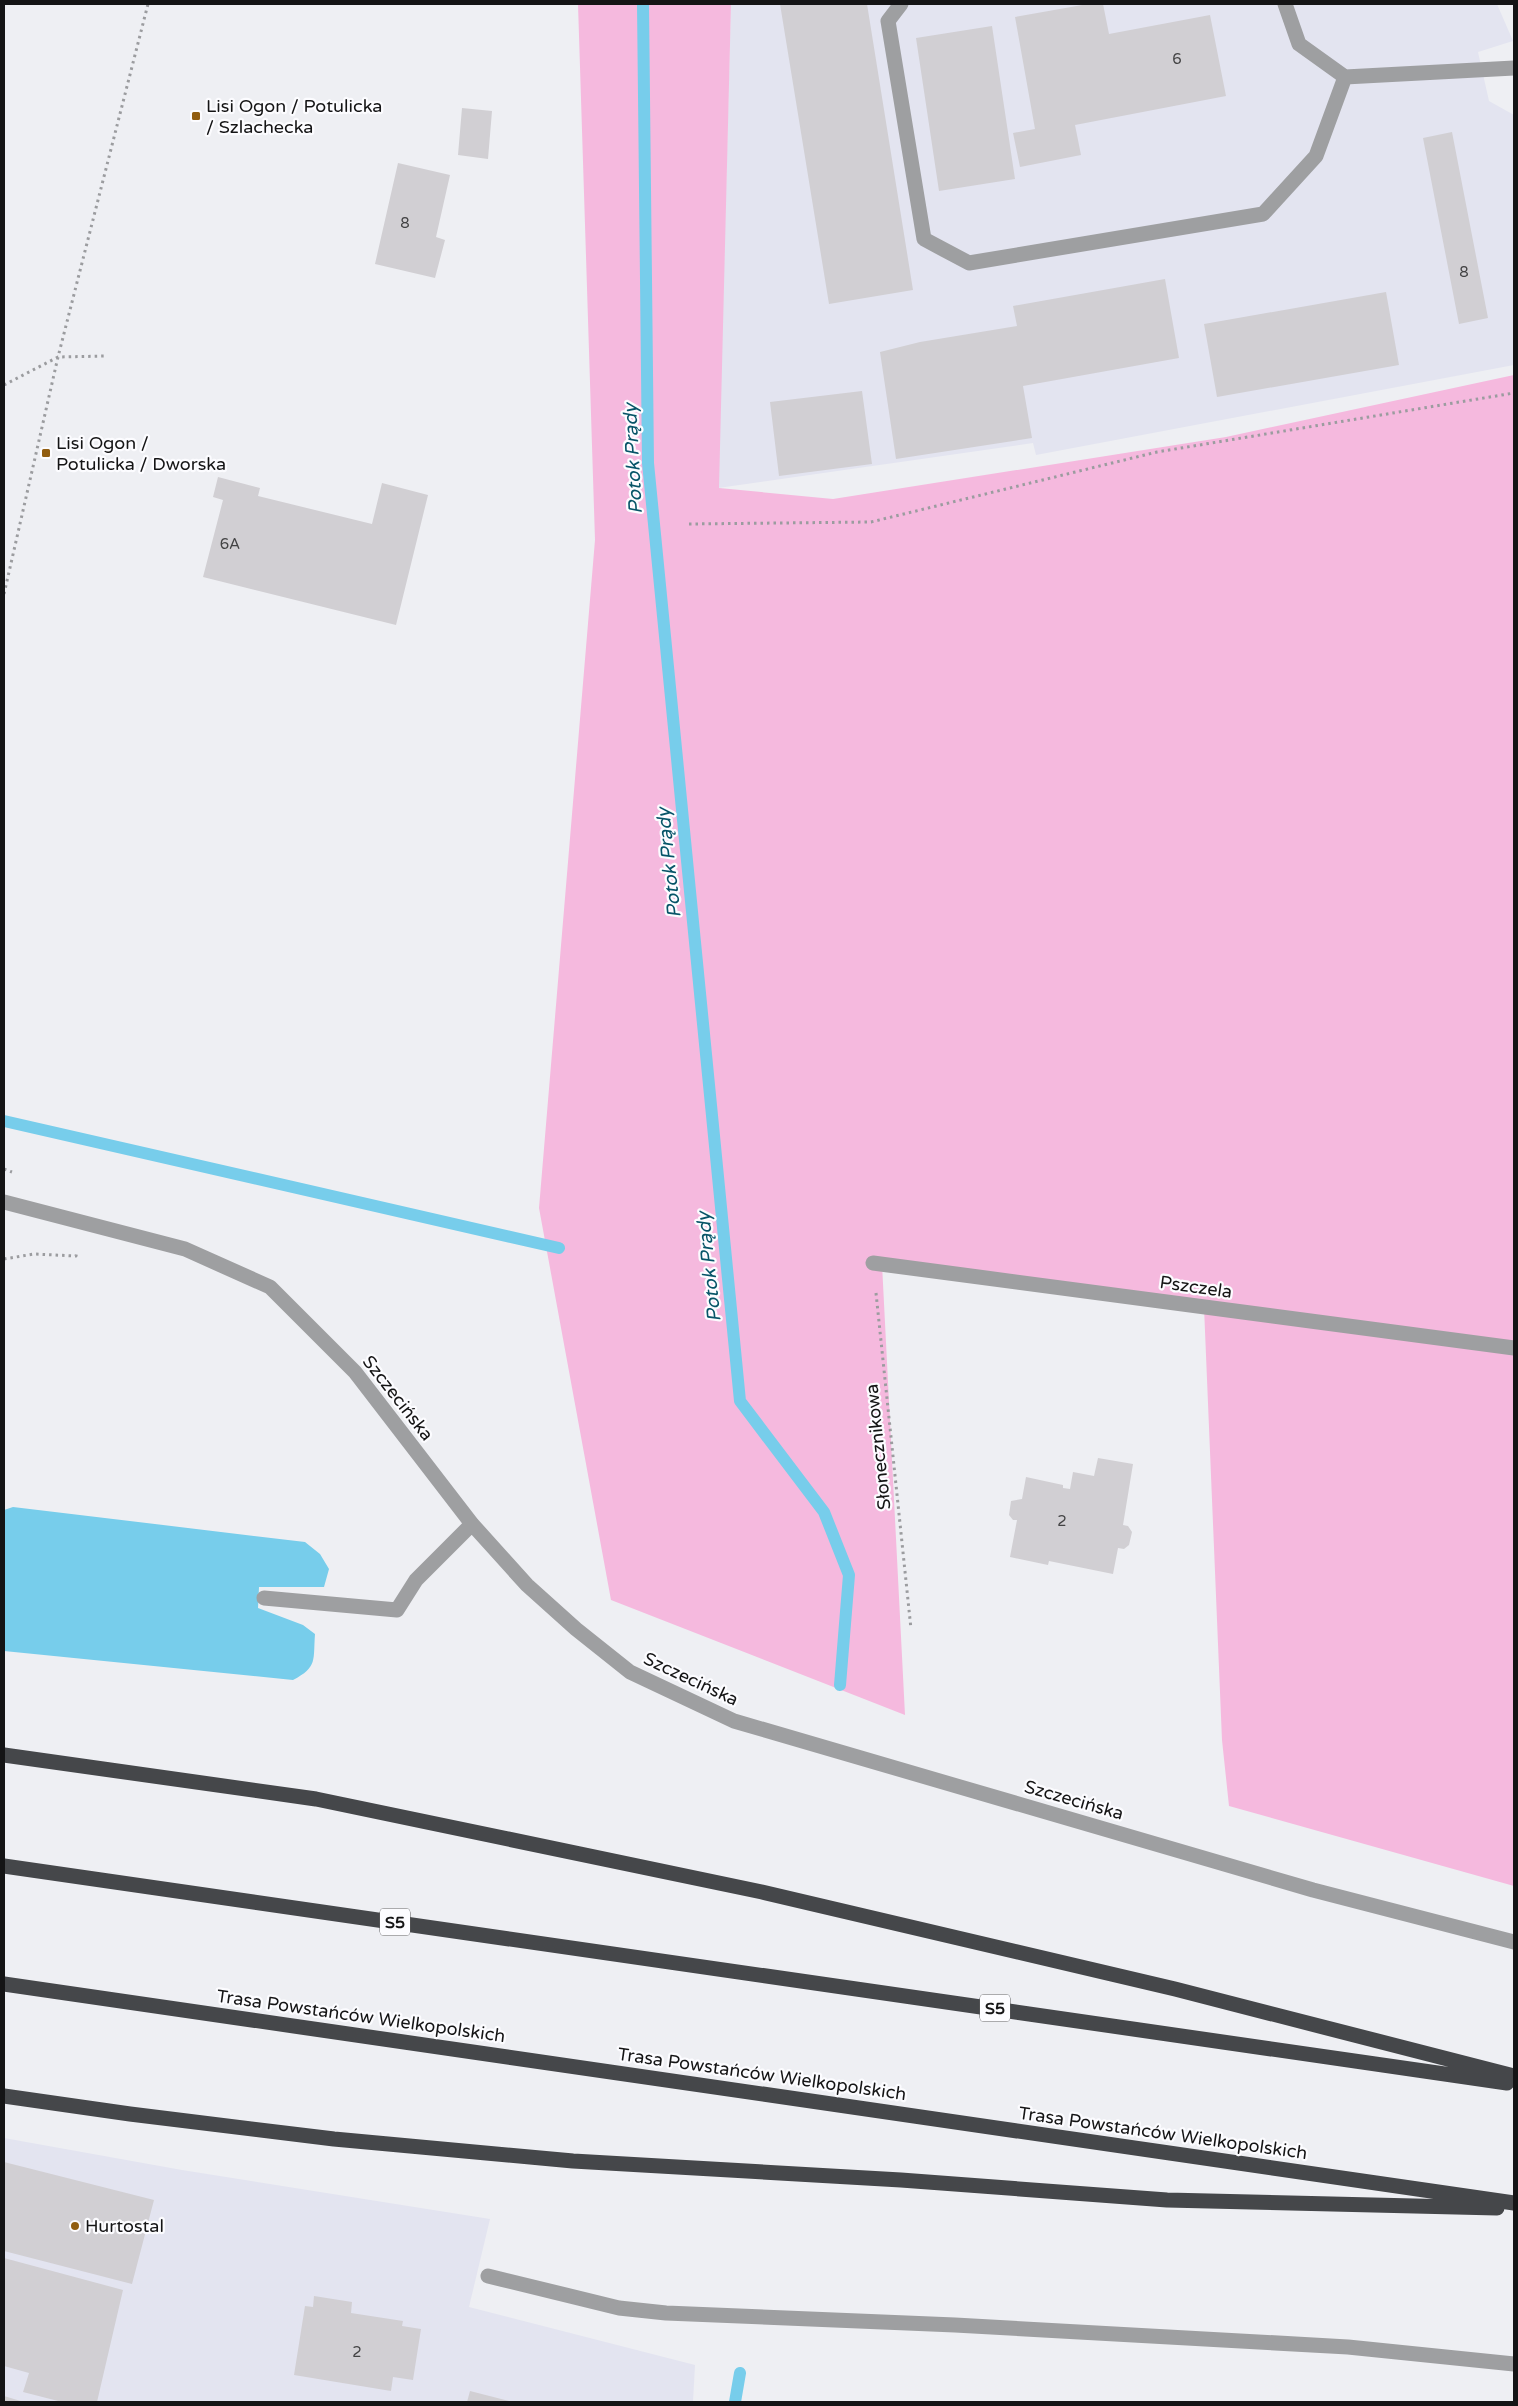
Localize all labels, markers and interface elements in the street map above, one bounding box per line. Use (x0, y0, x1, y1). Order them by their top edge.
house number: 6 (1172, 50, 1182, 68)
place label: Lisi Ogon / Potulicka / Szlachecka (206, 95, 382, 138)
marker: Lisi Ogon / Potulicka / Szlachecka (190, 110, 202, 122)
house number: 8 (400, 214, 410, 232)
house number: 8 (1459, 263, 1469, 281)
water label: Potok Prądy (619, 400, 647, 515)
place label: Lisi Ogon / Potulicka / Dworska (56, 432, 226, 475)
marker: Lisi Ogon / Potulicka / Dworska (40, 447, 52, 459)
house number: 6A (220, 535, 240, 553)
water label: Potok Prądy (652, 804, 686, 919)
water label: Potok Prądy (692, 1208, 726, 1323)
street label: Pszczela (1158, 1271, 1234, 1303)
street label: Szczecińska (358, 1351, 438, 1445)
street label: Słonecznikowa (860, 1383, 896, 1511)
house number: 2 (1057, 1512, 1067, 1530)
street label: Szczecińska (640, 1647, 742, 1711)
street label: Szczecińska (1022, 1775, 1126, 1825)
road number: S5 (380, 1908, 410, 1935)
street label: Trasa Powstańców Wielkopolskich (215, 1985, 507, 2047)
road number: S5 (980, 1995, 1010, 2022)
street label: Trasa Powstańców Wielkopolskich (616, 2043, 908, 2105)
street label: Trasa Powstańców Wielkopolskich (1017, 2102, 1309, 2164)
place label: Hurtostal (85, 2215, 164, 2237)
marker: Hurtostal (69, 2220, 81, 2232)
house number: 2 (352, 2343, 362, 2361)

